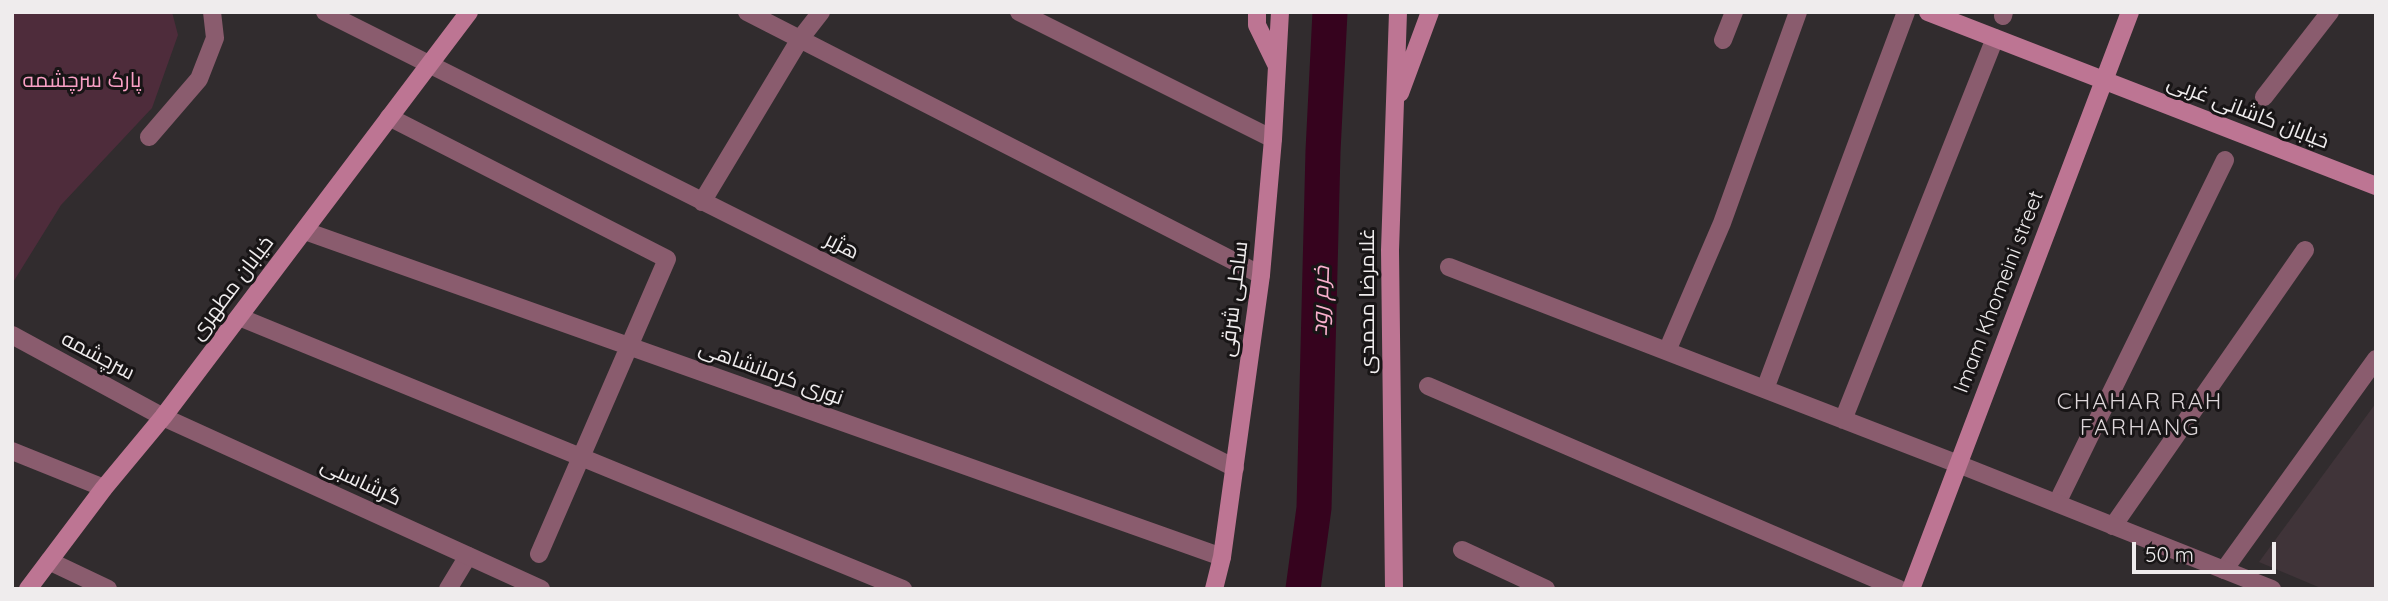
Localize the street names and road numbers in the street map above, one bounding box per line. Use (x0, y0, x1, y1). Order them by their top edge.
street label: خیابان کاشانی غربی (2164, 70, 2332, 154)
street label: Imam Khomeini street (1949, 188, 2049, 396)
street label: هژبر (821, 227, 863, 265)
street label: غلامرضا محمدی (1355, 228, 1381, 374)
street label: خیابان مطهری (185, 231, 279, 345)
street label: ساحلی شرقی (1214, 240, 1254, 358)
street label: سرچشمه (57, 326, 139, 386)
street label: نوری کرمانشاهی (695, 335, 847, 411)
street label: گرشاسبی (317, 452, 405, 512)

